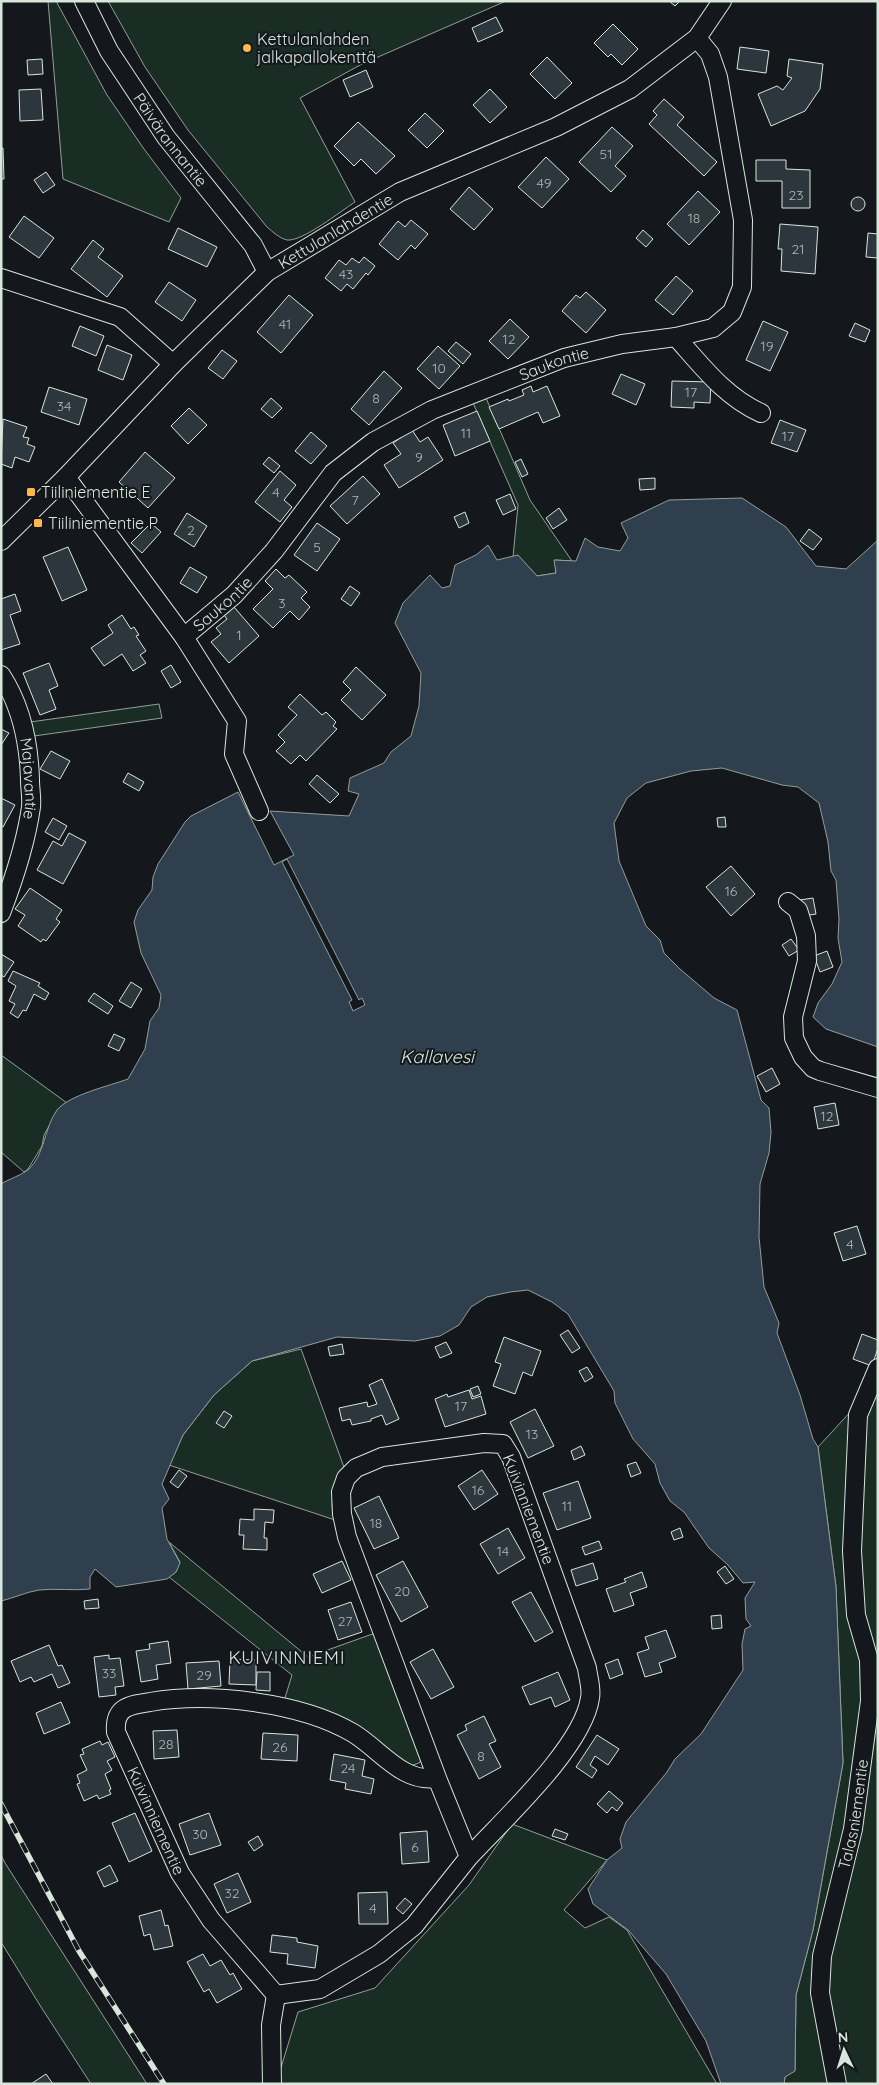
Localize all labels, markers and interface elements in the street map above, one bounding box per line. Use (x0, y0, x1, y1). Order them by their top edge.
place label: Kettulanlahden jalkapallokenttä (256, 29, 376, 67)
marker: Kettulanlahden jalkapallokenttä (241, 42, 253, 54)
street label: Päivärannantie (130, 89, 212, 191)
house number: 51 (600, 145, 612, 163)
house number: 49 (537, 174, 552, 192)
house number: 23 (788, 186, 804, 204)
street label: Kettulanlahdentie (274, 189, 396, 273)
house number: 18 (688, 209, 700, 227)
house number: 21 (792, 240, 804, 258)
house number: 43 (339, 265, 353, 283)
house number: 41 (279, 315, 291, 333)
house number: 12 (503, 330, 516, 348)
house number: 19 (761, 337, 774, 355)
street label: Saukontie (516, 342, 591, 385)
house number: 10 (432, 359, 446, 377)
house number: 17 (685, 383, 697, 401)
house number: 8 (372, 389, 380, 407)
house number: 34 (57, 397, 71, 415)
house number: 11 (461, 424, 471, 442)
house number: 17 (782, 427, 794, 445)
house number: 9 (415, 448, 423, 466)
place label: Tiiliniementie E (41, 482, 151, 502)
house number: 4 (272, 483, 280, 501)
marker: Tiiliniementie E (25, 486, 37, 498)
house number: 7 (351, 491, 359, 509)
place label: Tiiliniementie P (48, 513, 158, 533)
marker: Tiiliniementie P (32, 517, 44, 529)
house number: 2 (187, 521, 195, 539)
house number: 5 (313, 538, 321, 556)
street label: Saukontie (189, 572, 256, 635)
house number: 3 (278, 594, 286, 612)
house number: 1 (236, 626, 242, 644)
street label: Majavantie (16, 736, 41, 821)
house number: 16 (725, 882, 738, 900)
water label: Kallavesi (400, 1045, 476, 1068)
house number: 12 (821, 1107, 834, 1125)
house number: 4 (846, 1235, 854, 1253)
house number: 17 (455, 1397, 467, 1415)
house number: 13 (526, 1425, 538, 1443)
street label: Kuivinniementie (499, 1451, 559, 1567)
house number: 16 (472, 1481, 485, 1499)
house number: 11 (562, 1497, 572, 1515)
house number: 18 (370, 1514, 382, 1532)
house number: 14 (497, 1542, 509, 1560)
house number: 20 (394, 1582, 410, 1600)
house number: 27 (338, 1612, 352, 1630)
district label: KUIVINNIEMI (228, 1646, 346, 1669)
house number: 33 (102, 1664, 116, 1682)
house number: 29 (196, 1666, 212, 1684)
house number: 28 (158, 1735, 174, 1753)
house number: 26 (272, 1738, 288, 1756)
house number: 8 (477, 1747, 485, 1765)
street label: Talasniementie (834, 1758, 872, 1871)
house number: 24 (341, 1759, 355, 1777)
street label: Kuivinniementie (123, 1763, 190, 1878)
house number: 30 (192, 1825, 208, 1843)
house number: 6 (411, 1838, 419, 1856)
house number: 32 (224, 1884, 240, 1902)
house number: 4 (369, 1899, 377, 1917)
north arrow (819, 2025, 869, 2075)
text: N (837, 2028, 849, 2046)

